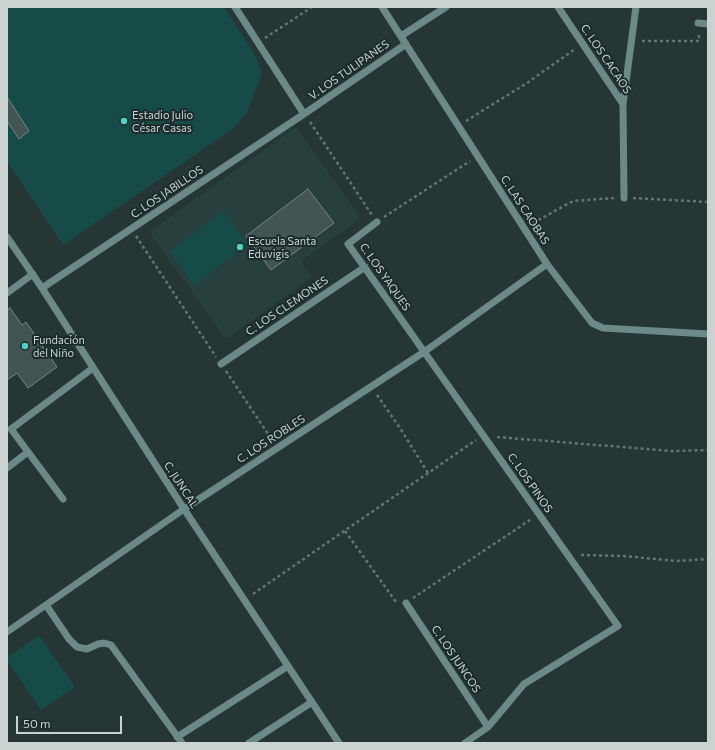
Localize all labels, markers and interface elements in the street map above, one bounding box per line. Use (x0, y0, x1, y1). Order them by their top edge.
street label: C. LOS CACAOS (578, 22, 634, 96)
street label: V. LOS TULIPANES (306, 37, 392, 103)
place label: Estadio Julio César Casas (132, 108, 193, 134)
marker: Estadio Julio César Casas (119, 116, 129, 126)
street label: C. LOS JABILLOS (128, 163, 206, 221)
street label: C. LAS CAOBAS (498, 173, 552, 247)
place label: Escuela Santa Eduvigis (248, 234, 316, 260)
street label: C. LOS YAQUES (357, 241, 413, 313)
marker: Escuela Santa Eduvigis (235, 242, 245, 252)
street label: C. LOS CLEMONES (243, 273, 331, 339)
place label: Fundación del Niño (33, 333, 85, 359)
marker: Fundación del Niño (20, 341, 30, 351)
street label: C. LOS ROBLES (235, 412, 307, 466)
street label: C. LOS PINOS (505, 451, 555, 515)
street label: C. JUNCAL (161, 459, 201, 511)
street label: C. LOS JUNCOS (429, 623, 483, 695)
scale bar (18, 708, 124, 734)
text: 50 m (23, 716, 51, 730)

